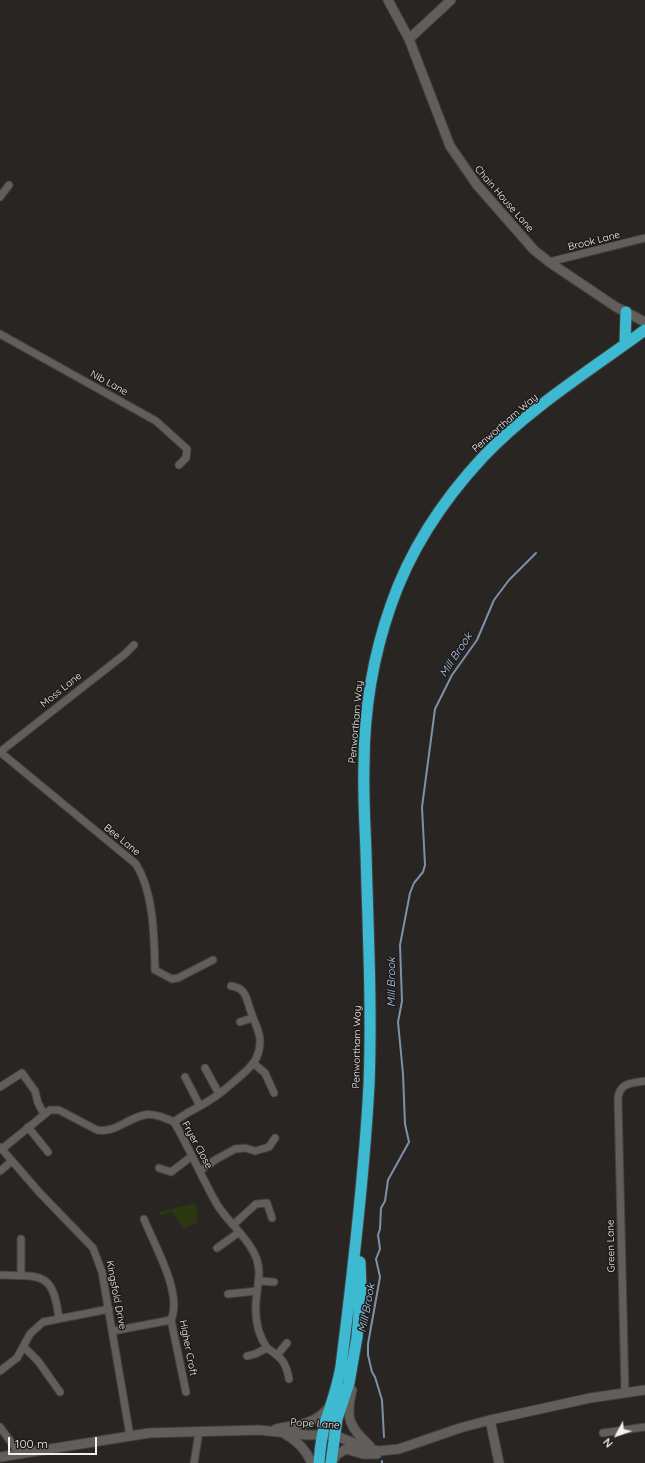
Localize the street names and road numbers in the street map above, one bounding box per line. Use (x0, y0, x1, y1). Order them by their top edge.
street label: Chain House Lane (472, 163, 536, 235)
street label: Brook Lane (567, 229, 621, 253)
street label: Nib Lane (88, 368, 130, 398)
street label: Penwortham Way (470, 391, 540, 455)
street label: Moss Lane (38, 670, 84, 710)
street label: Penwortham Way (346, 680, 366, 764)
street label: Bee Lane (101, 822, 143, 858)
street label: Penwortham Way (350, 1005, 364, 1089)
street label: Fryer Close (179, 1119, 215, 1171)
street label: Green Lane (605, 1219, 617, 1273)
street label: Kingsfold Drive (103, 1260, 129, 1330)
street label: Higher Croft (177, 1319, 199, 1377)
street label: Pope Lane (290, 1416, 340, 1432)

